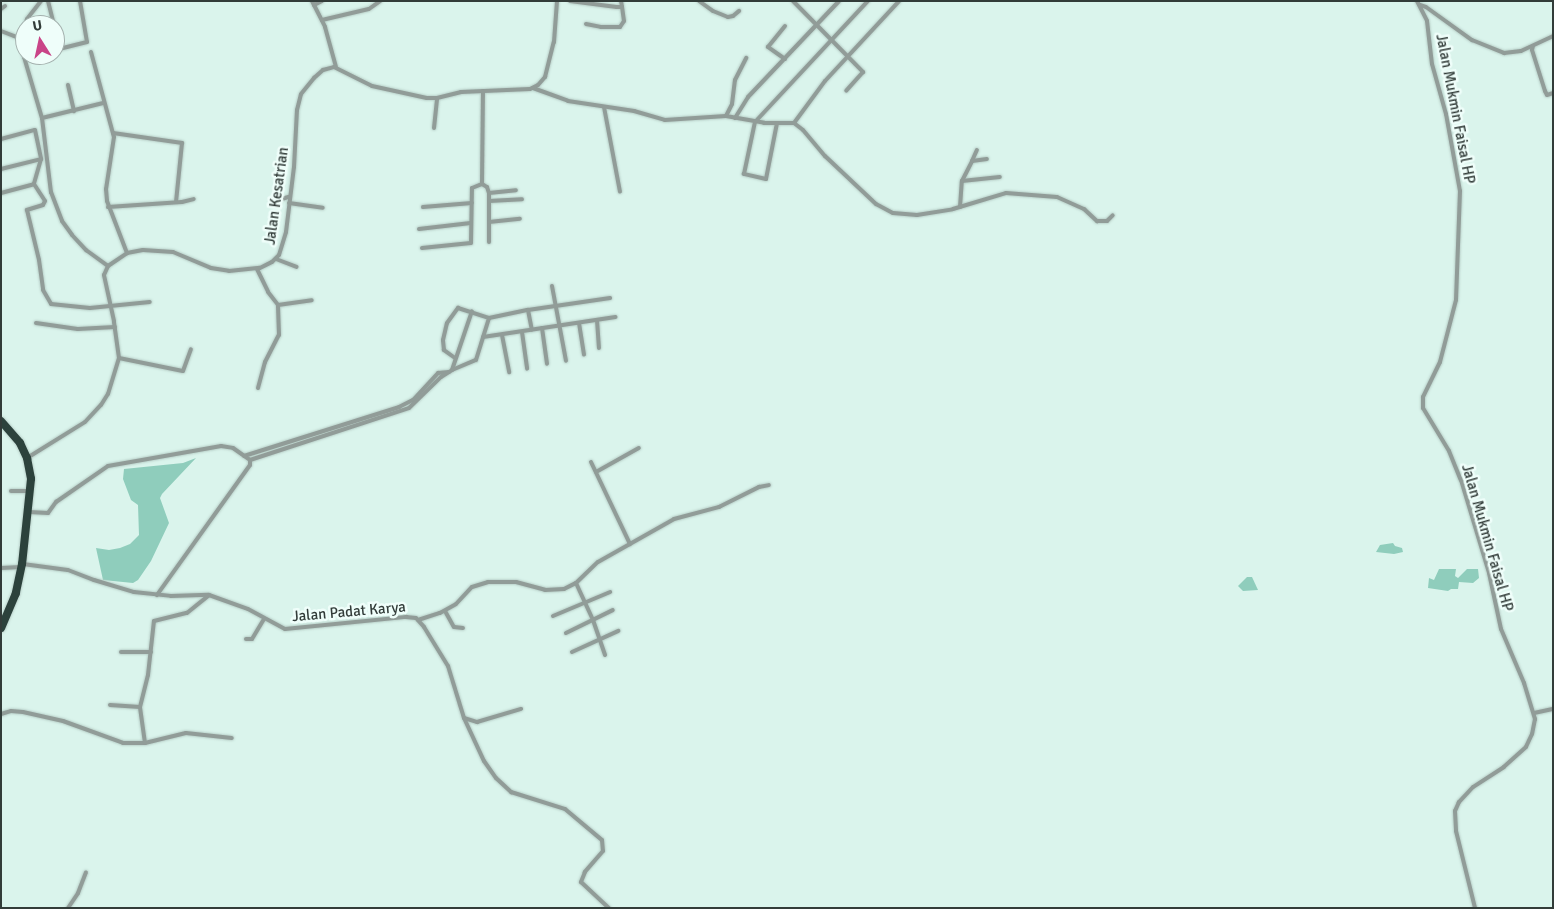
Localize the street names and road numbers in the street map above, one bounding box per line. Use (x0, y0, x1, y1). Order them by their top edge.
street label: Jalan Mukmin Faisal HP (1432, 33, 1478, 185)
street label: Jalan Kesatrian (261, 146, 293, 246)
street label: Jalan Mukmin Faisal HP (1457, 462, 1517, 614)
street label: Jalan Padat Karya (291, 598, 407, 626)

